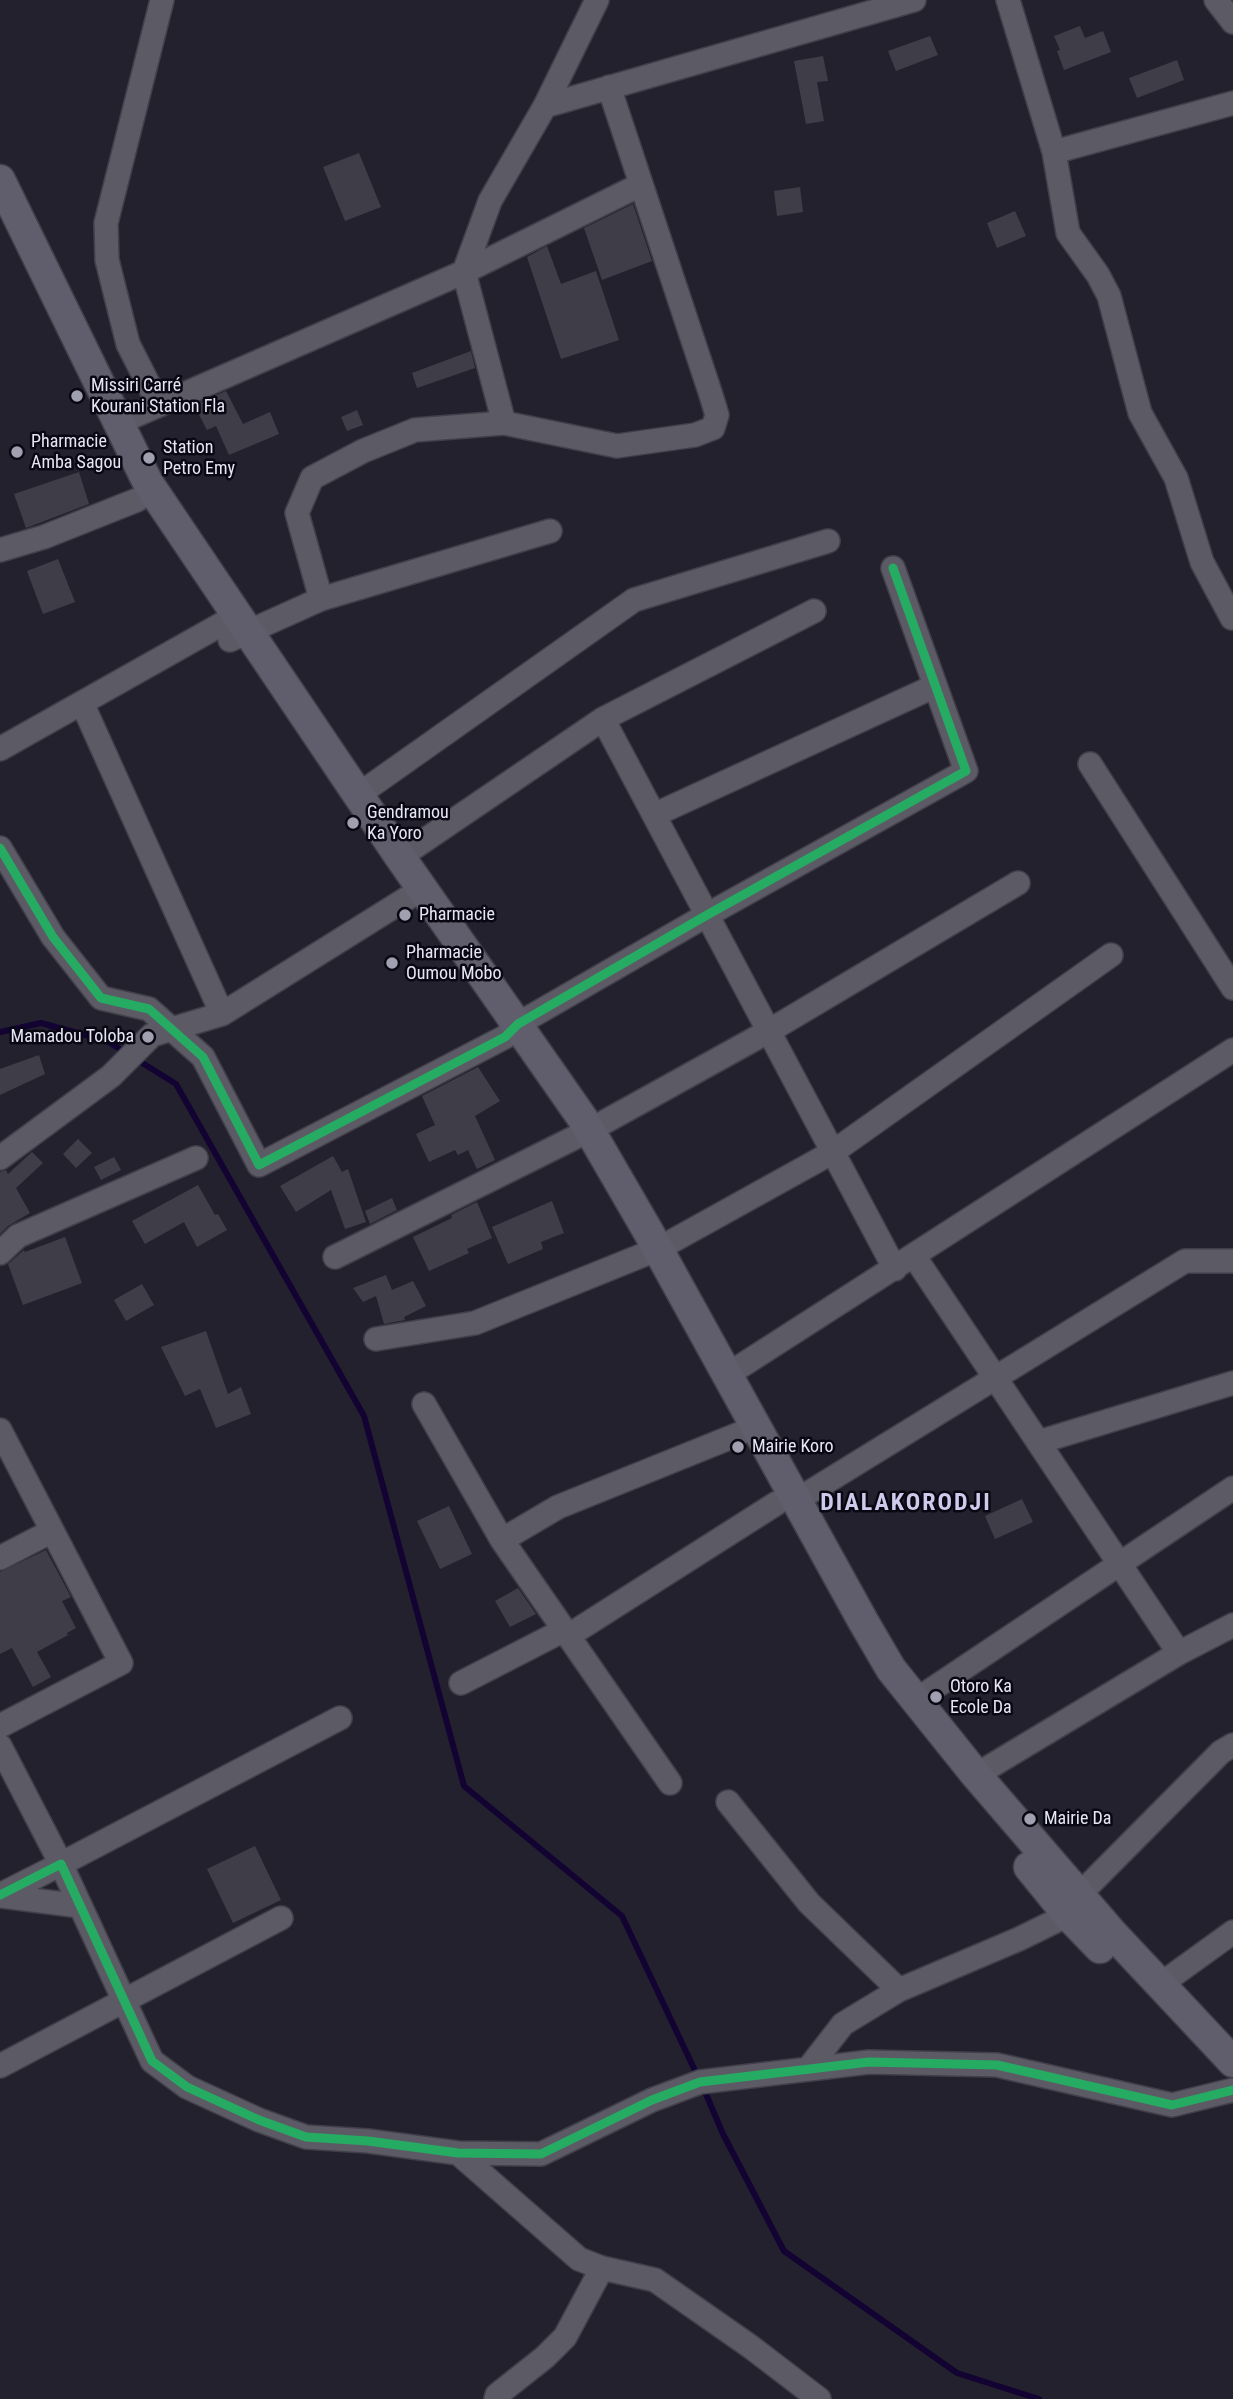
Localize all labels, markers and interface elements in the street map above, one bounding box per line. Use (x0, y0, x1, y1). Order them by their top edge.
place label: Missiri Carré Kourani Station Fla (91, 375, 225, 418)
marker: Missiri Carré Kourani Station Fla (69, 388, 85, 404)
place label: Pharmacie Amba Sagou (31, 431, 121, 474)
place label: Station Petro Emy (163, 437, 235, 480)
marker: Pharmacie Amba Sagou (9, 444, 25, 460)
marker: Station Petro Emy (141, 450, 157, 466)
place label: Gendramou Ka Yoro (367, 802, 449, 844)
marker: Gendramou Ka Yoro (345, 815, 361, 831)
place label: Pharmacie (419, 904, 495, 926)
marker: Pharmacie (397, 907, 413, 923)
place label: Pharmacie Oumou Mobo (406, 942, 501, 984)
marker: Pharmacie Oumou Mobo (384, 955, 400, 971)
place label: Mamadou Toloba (11, 1026, 134, 1048)
marker: Mamadou Toloba (140, 1029, 156, 1045)
place label: Mairie Koro (752, 1436, 833, 1458)
marker: Mairie Koro (730, 1439, 746, 1455)
district label: DIALAKORODJI (822, 1490, 990, 1518)
place label: Otoro Ka Ecole Da (950, 1676, 1012, 1718)
marker: Otoro Ka Ecole Da (928, 1689, 944, 1705)
place label: Mairie Da (1044, 1808, 1111, 1830)
marker: Mairie Da (1022, 1811, 1038, 1827)

